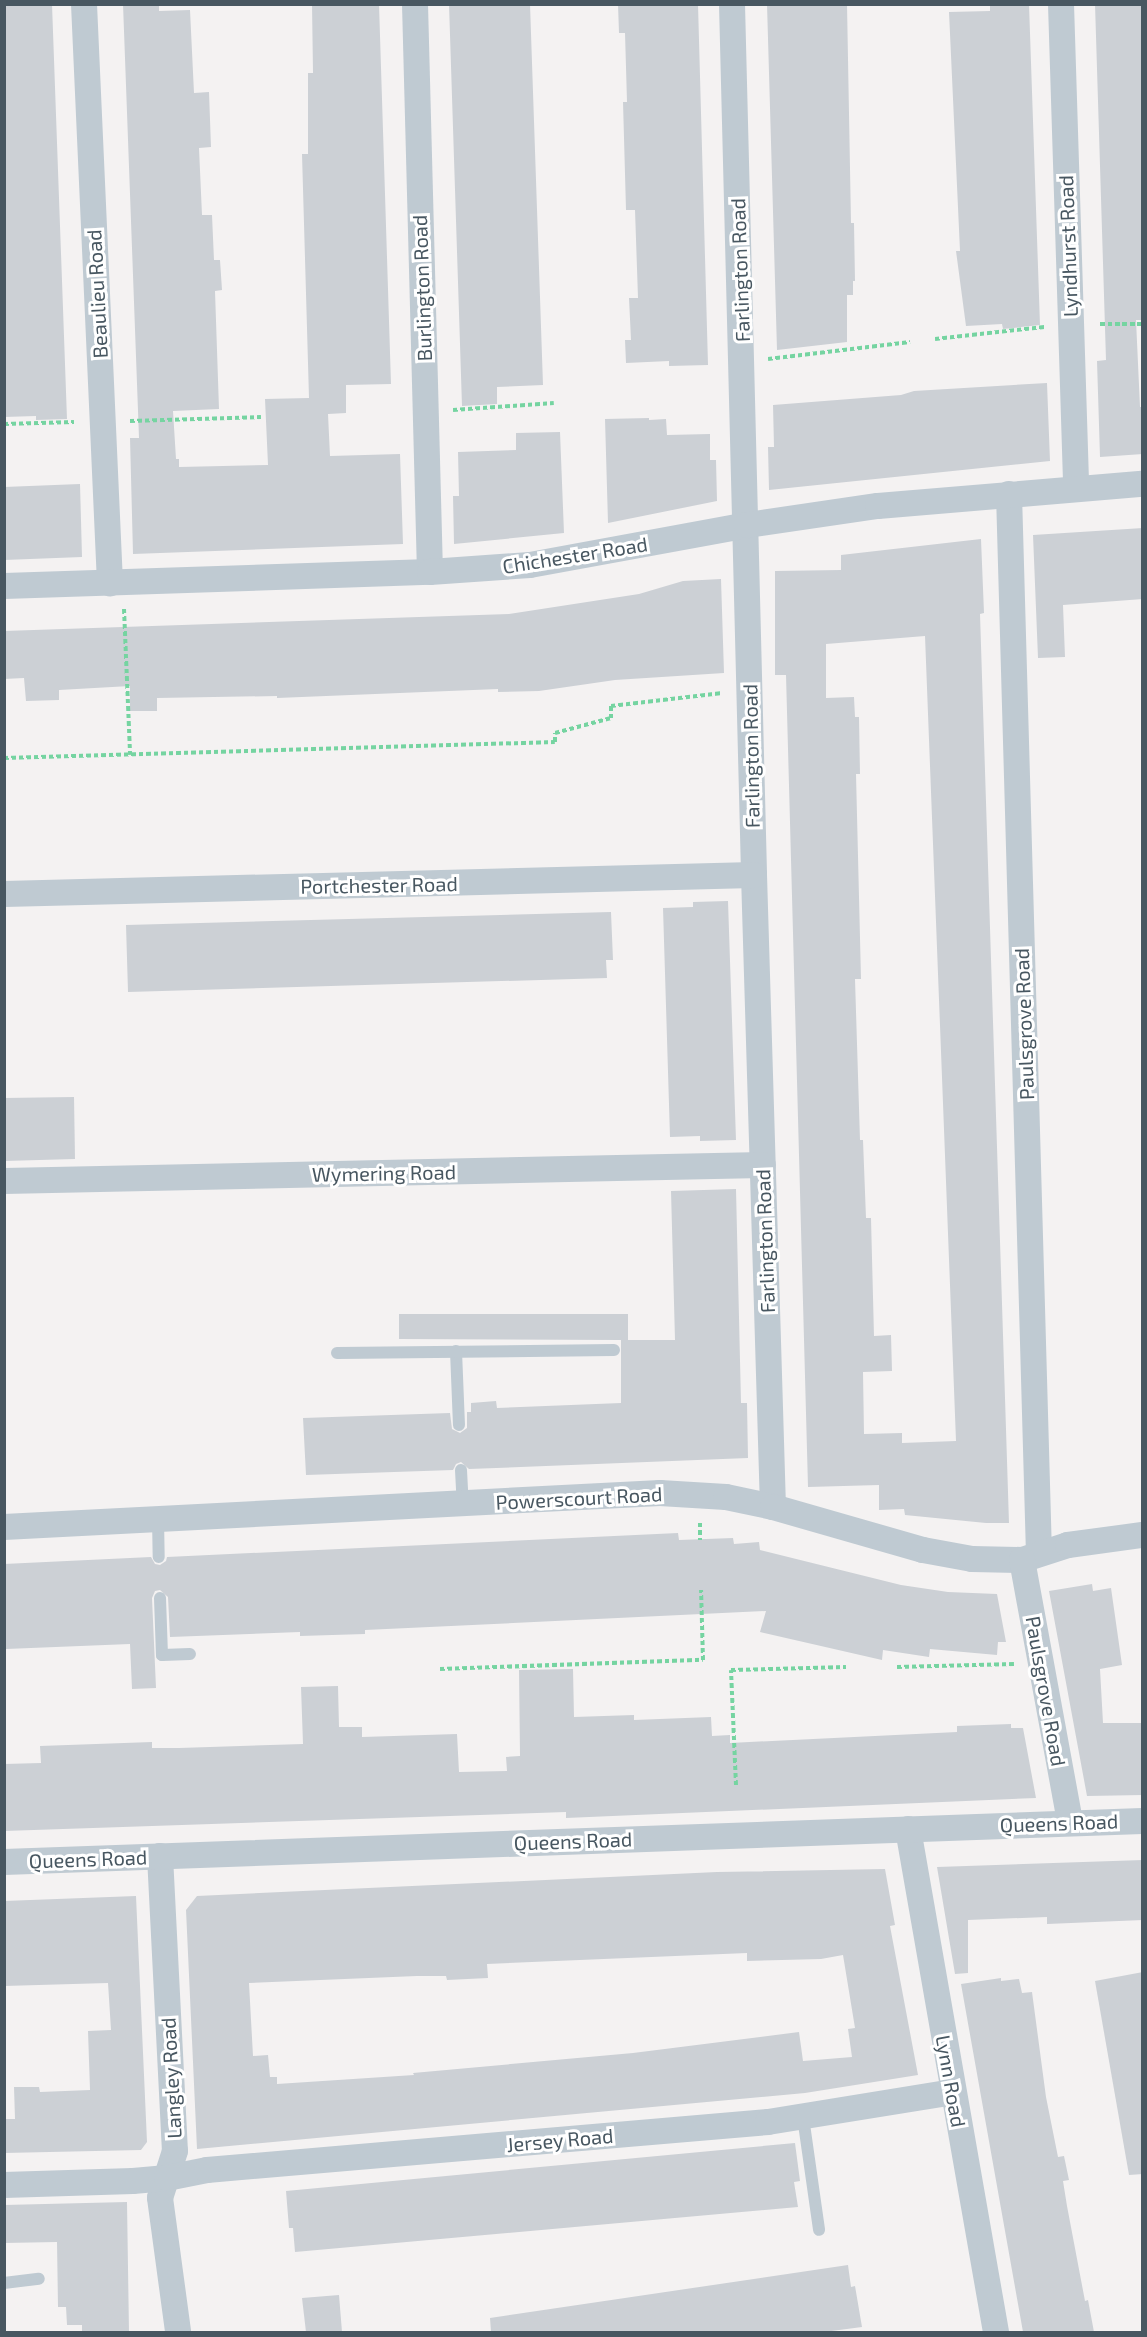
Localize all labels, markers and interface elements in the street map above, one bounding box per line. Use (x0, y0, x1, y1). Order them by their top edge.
street label: Lyndhurst Road (1054, 175, 1082, 317)
street label: Farlington Road (725, 198, 755, 342)
street label: Burlington Road (407, 214, 437, 362)
street label: Beaulieu Road (82, 229, 112, 359)
street label: Chichester Road (500, 532, 650, 578)
street label: Farlington Road (738, 684, 764, 828)
street label: Portchester Road (300, 872, 458, 898)
street label: Paulsgrove Road (1009, 948, 1039, 1100)
street label: Wymering Road (312, 1160, 456, 1186)
street label: Farlington Road (750, 1169, 780, 1313)
street label: Powerscourt Road (495, 1482, 663, 1514)
street label: Paulsgrove Road (1021, 1614, 1071, 1768)
street label: Queens Road (999, 1809, 1119, 1837)
street label: Queens Road (513, 1827, 633, 1855)
street label: Queens Road (28, 1845, 148, 1873)
street label: Langley Road (156, 2017, 186, 2139)
street label: Lynn Road (931, 2033, 971, 2129)
street label: Jersey Road (505, 2123, 615, 2157)

